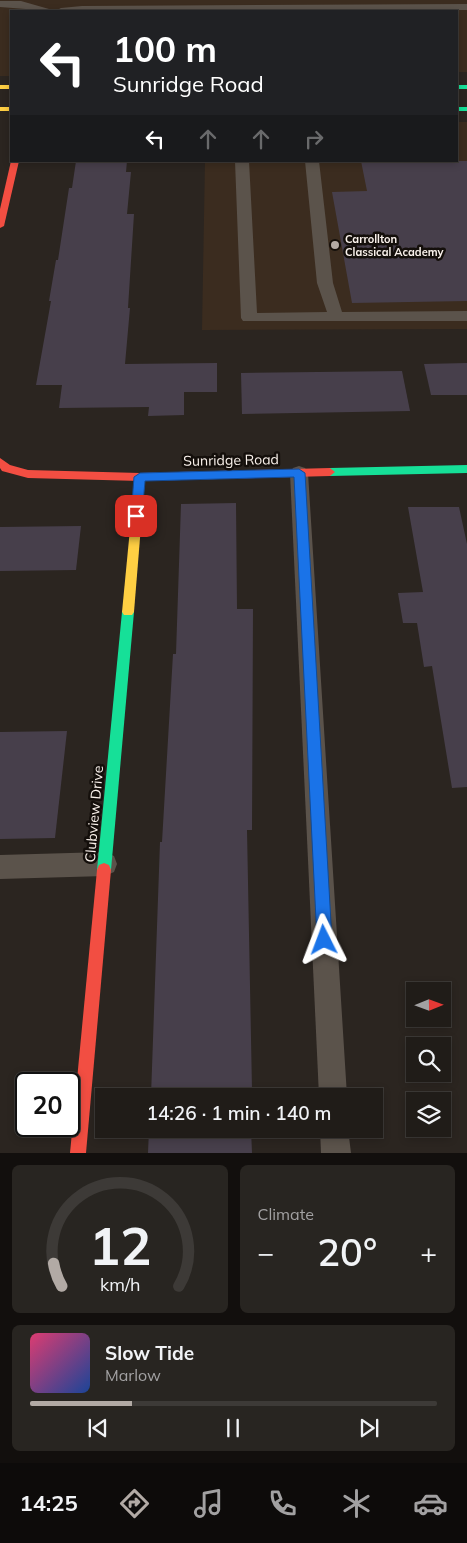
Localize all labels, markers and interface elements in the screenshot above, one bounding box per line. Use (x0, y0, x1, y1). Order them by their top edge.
text: 100 m (113, 27, 217, 71)
icon: left (30, 30, 95, 95)
text: Sunridge Road (113, 70, 264, 98)
icon: left (141, 125, 169, 153)
icon: ahead (194, 125, 222, 153)
icon: ahead (247, 125, 275, 153)
icon: right (300, 125, 328, 153)
place label: Carrollton Classical Academy (345, 232, 444, 259)
marker: Carrollton Classical Academy (329, 239, 341, 251)
street label: Sunridge Road (183, 450, 279, 470)
pin (115, 495, 157, 537)
icon: arrive (122, 502, 150, 530)
street label: Clubview Drive (81, 765, 107, 863)
position arrow (297, 913, 349, 965)
north arrow (406, 982, 451, 1028)
map controls (406, 982, 451, 1137)
button: search (406, 1037, 451, 1082)
speed limit sign: 20 (15, 1072, 80, 1137)
button: layers (406, 1092, 451, 1137)
text: 14:26 · 1 min · 140 m (146, 1101, 332, 1125)
text: Climate (258, 1204, 314, 1224)
text: 12 (89, 1213, 151, 1278)
text: 20° (317, 1228, 377, 1276)
text: − (258, 1235, 274, 1270)
text: + (420, 1235, 437, 1270)
text: km/h (100, 1273, 140, 1295)
text: Slow Tide (105, 1341, 194, 1365)
text: Marlow (105, 1365, 161, 1385)
icon: previous (84, 1414, 112, 1442)
icon: pause (219, 1414, 247, 1442)
icon: next (355, 1414, 383, 1442)
icon: directions (117, 1486, 152, 1521)
icon: music (191, 1486, 226, 1521)
icon: phone (265, 1486, 300, 1521)
icon: climate (339, 1486, 374, 1521)
icon: car (413, 1486, 448, 1521)
text: 14:25 (19, 1489, 78, 1517)

